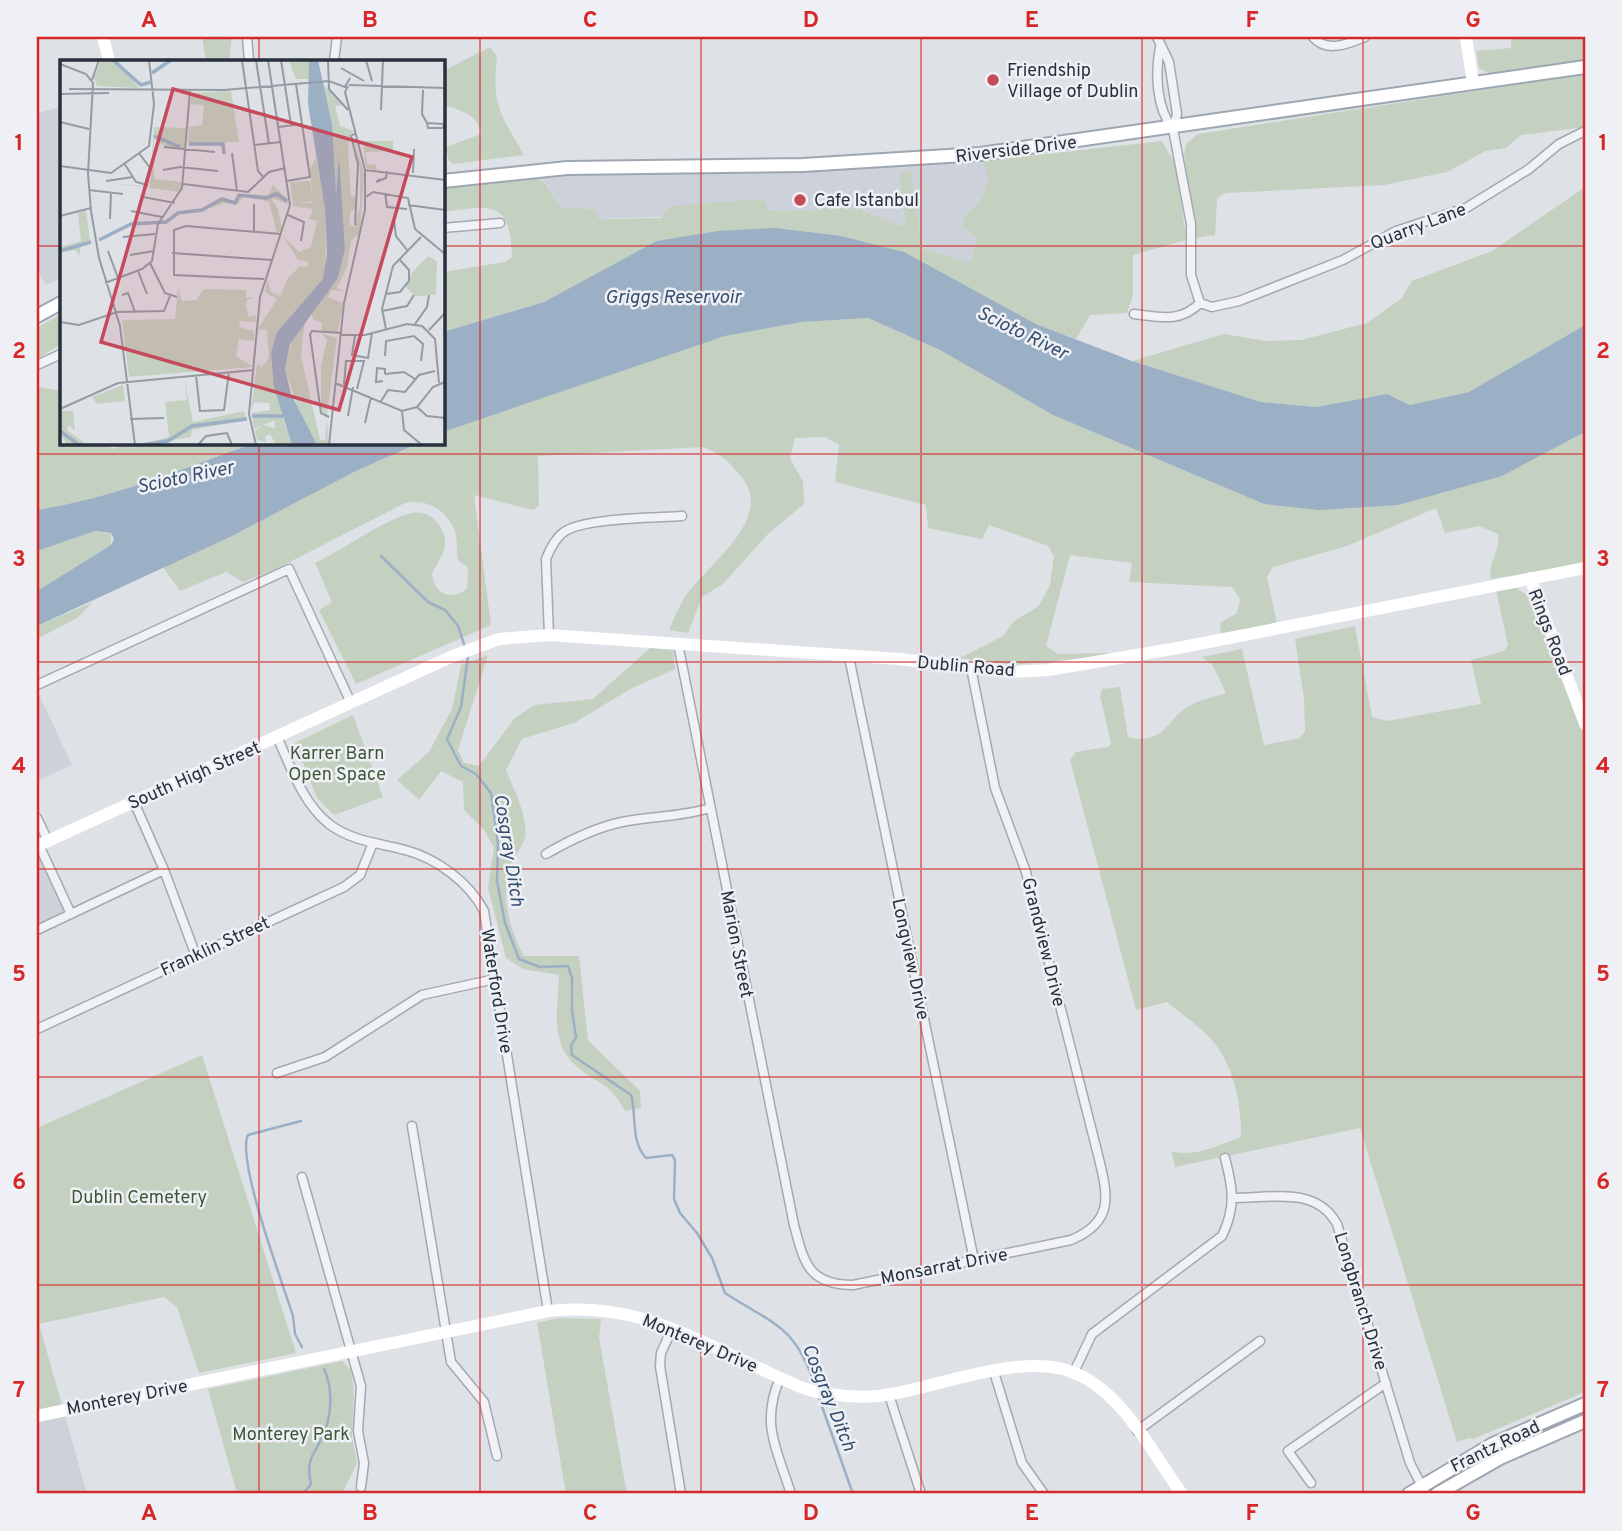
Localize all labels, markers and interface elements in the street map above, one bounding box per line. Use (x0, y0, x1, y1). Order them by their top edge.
text: A (141, 7, 157, 36)
text: B (362, 7, 378, 36)
text: C (583, 7, 597, 36)
text: D (803, 7, 819, 36)
text: E (1025, 7, 1039, 36)
text: F (1245, 7, 1259, 36)
text: G (1465, 7, 1481, 36)
inset map (60, 60, 444, 444)
place label: Friendship Village of Dublin (1007, 60, 1139, 104)
marker: Friendship Village of Dublin (985, 72, 1001, 88)
text: 1 (14, 130, 24, 159)
text: 1 (1598, 130, 1608, 159)
street label: Riverside Drive (954, 132, 1078, 169)
place label: Cafe Istanbul (814, 190, 919, 213)
marker: Cafe Istanbul (792, 192, 808, 208)
street label: Quarry Lane (1367, 199, 1470, 256)
water label: Griggs Reservoir (605, 286, 743, 310)
water label: Scioto River (973, 301, 1073, 367)
text: 2 (12, 338, 26, 367)
text: 2 (1596, 338, 1610, 367)
water label: Scioto River (135, 456, 238, 500)
text: 3 (12, 546, 26, 575)
text: 3 (1596, 546, 1610, 575)
street label: Rings Road (1521, 586, 1576, 679)
street label: Dublin Road (916, 652, 1016, 683)
street label: South High Street (125, 737, 264, 816)
park label: Karrer Barn Open Space (288, 743, 386, 787)
text: 4 (12, 753, 26, 782)
text: 4 (1596, 753, 1610, 782)
water label: Cosgray Ditch (487, 792, 529, 909)
street label: Grandview Drive (1015, 875, 1070, 1009)
street label: Marion Street (714, 889, 757, 1000)
street label: Longview Drive (885, 896, 934, 1022)
street label: Franklin Street (157, 912, 274, 983)
street label: Waterford Drive (474, 927, 517, 1056)
text: 5 (12, 961, 26, 990)
text: 5 (1596, 961, 1610, 990)
text: 6 (12, 1169, 26, 1198)
text: 6 (1596, 1169, 1610, 1198)
park label: Dublin Cemetery (71, 1187, 207, 1210)
street label: Longbranch Drive (1328, 1230, 1392, 1373)
street label: Monsarrat Drive (879, 1244, 1010, 1291)
street label: Monterey Drive (638, 1310, 761, 1379)
water label: Cosgray Ditch (796, 1341, 861, 1456)
street label: Monterey Drive (65, 1375, 190, 1422)
text: 7 (13, 1377, 25, 1406)
text: 7 (1597, 1377, 1609, 1406)
street label: Frantz Road (1447, 1416, 1544, 1479)
park label: Monterey Park (232, 1424, 350, 1447)
text: A (141, 1500, 157, 1529)
text: B (362, 1500, 378, 1529)
text: C (583, 1500, 597, 1529)
text: D (803, 1500, 819, 1529)
text: E (1025, 1500, 1039, 1529)
text: F (1245, 1500, 1259, 1529)
text: G (1465, 1500, 1481, 1529)

